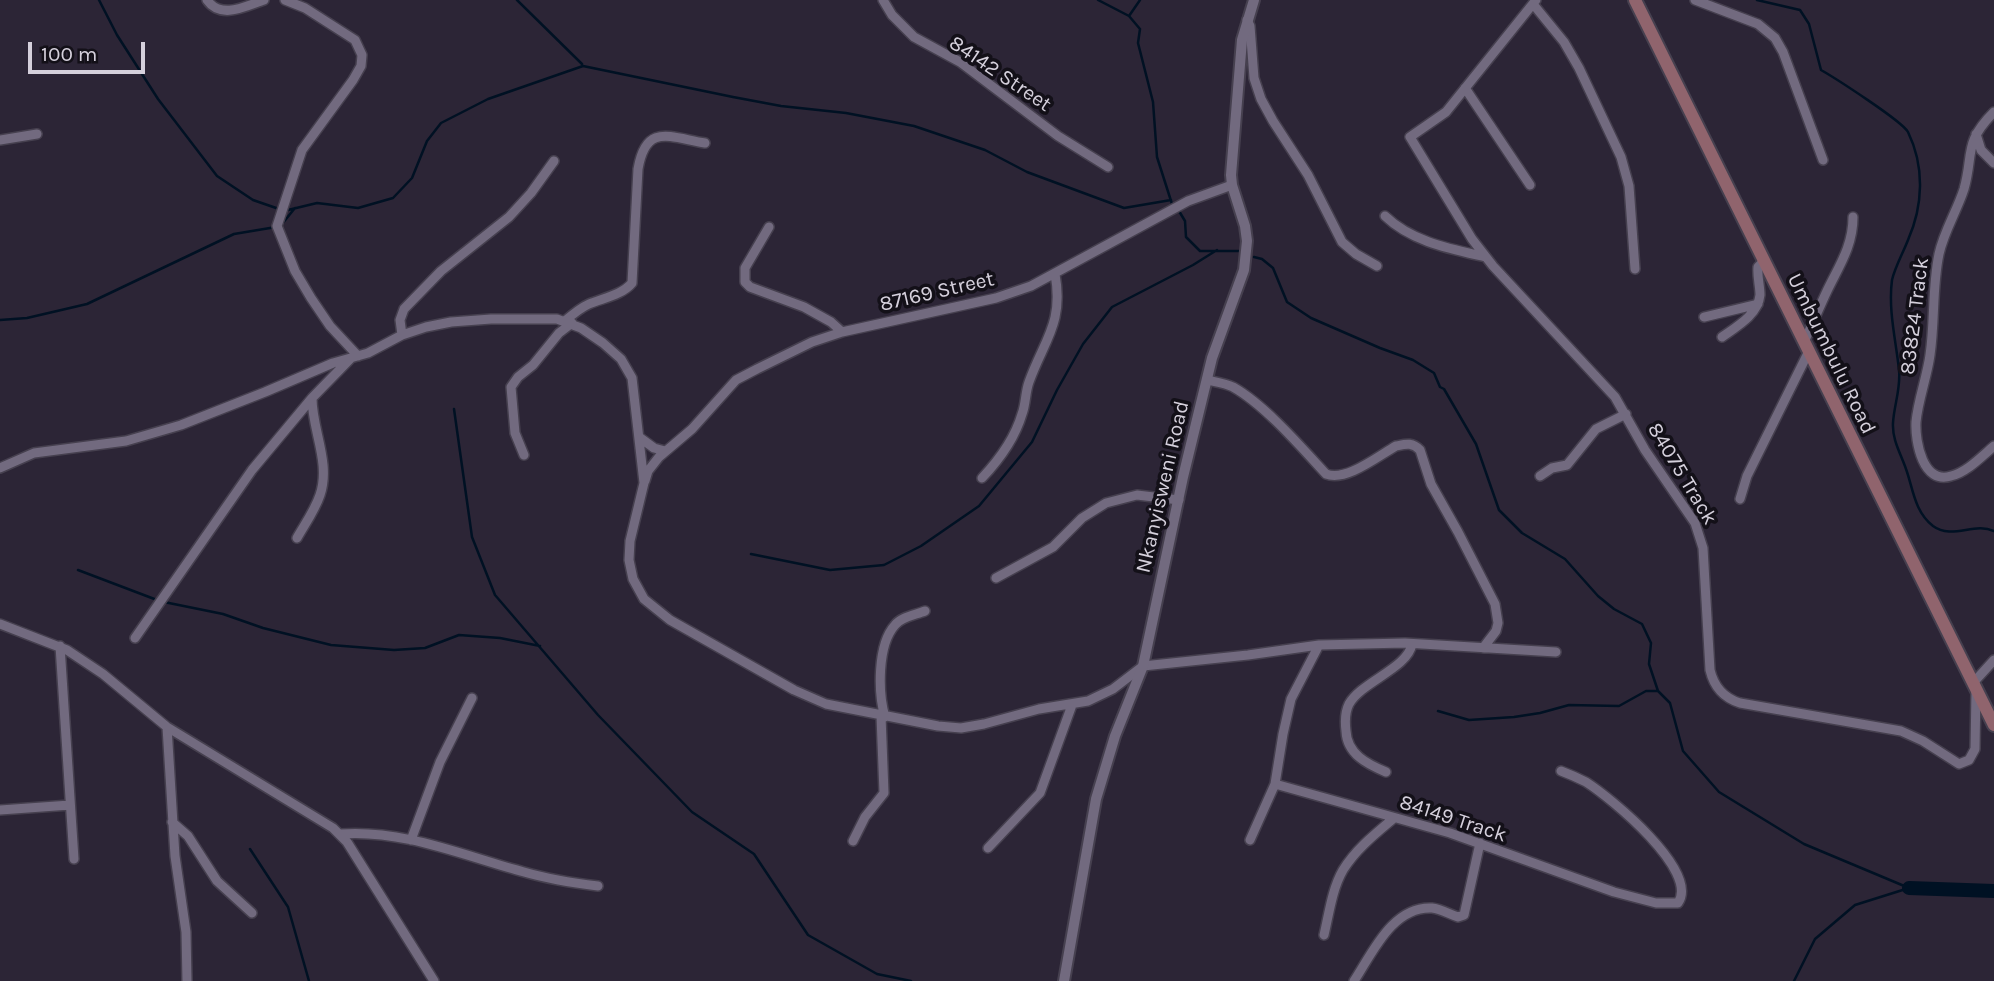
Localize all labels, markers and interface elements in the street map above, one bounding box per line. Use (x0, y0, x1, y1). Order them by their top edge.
scale bar (32, 28, 149, 72)
street label: 84142 Street (944, 31, 1056, 117)
text: 100 m (41, 42, 98, 66)
street label: 83824 Track (1895, 256, 1935, 376)
street label: 87169 Street (877, 267, 997, 317)
street label: Umbumbulu Road (1781, 270, 1881, 438)
street label: Nkanyisweni Road (1131, 399, 1195, 575)
street label: 84075 Track (1642, 418, 1722, 530)
street label: 84149 Track (1396, 790, 1510, 848)

